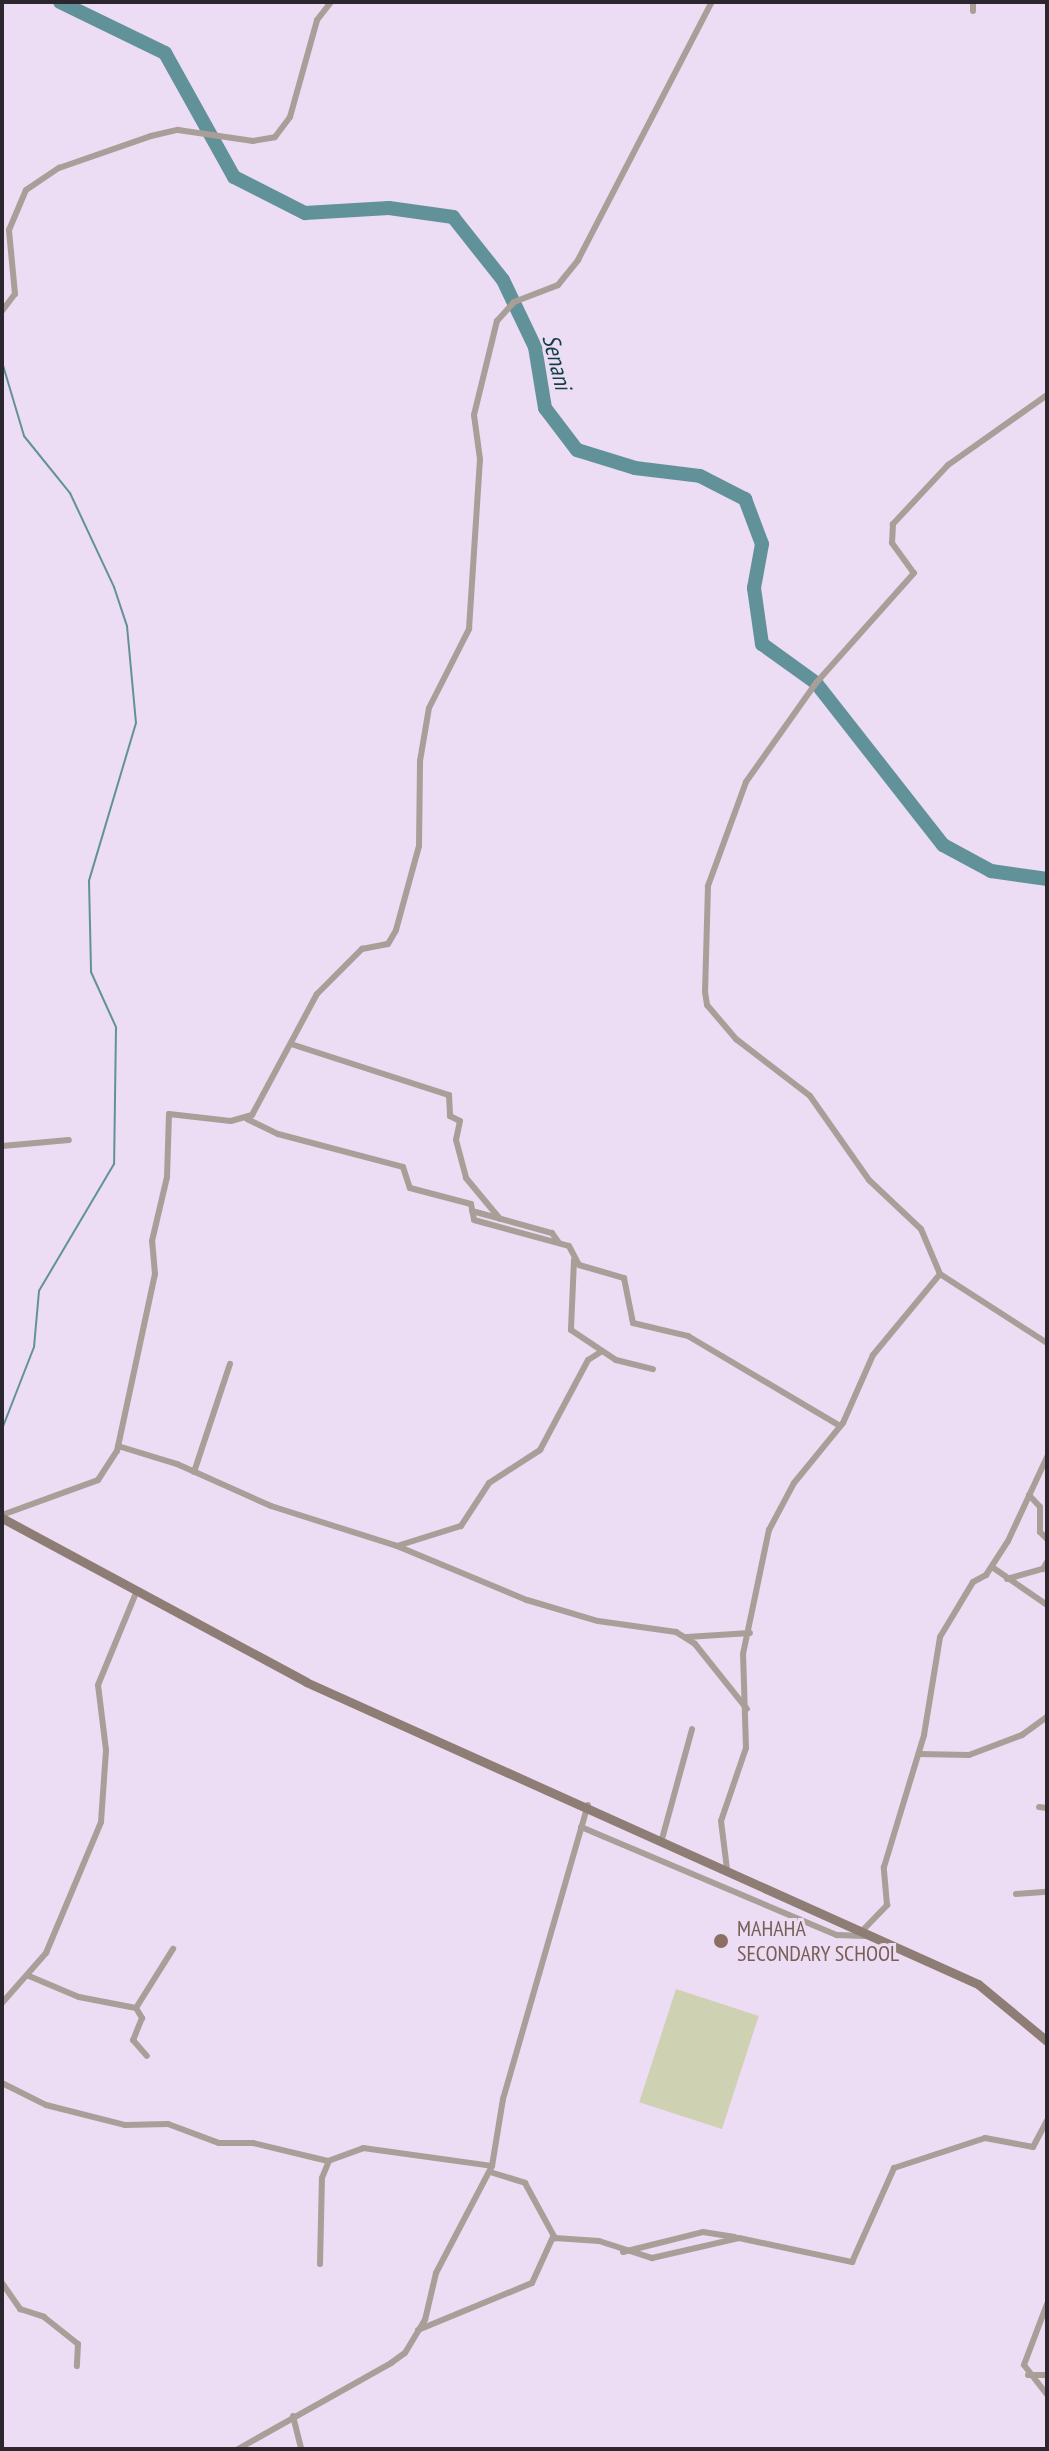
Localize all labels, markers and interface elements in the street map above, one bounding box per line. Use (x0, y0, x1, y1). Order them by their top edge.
water label: Senani (536, 331, 578, 393)
place label: MAHAHA SECONDARY SCHOOL (737, 1915, 900, 1966)
marker: MAHAHA SECONDARY SCHOOL (712, 1932, 730, 1950)

